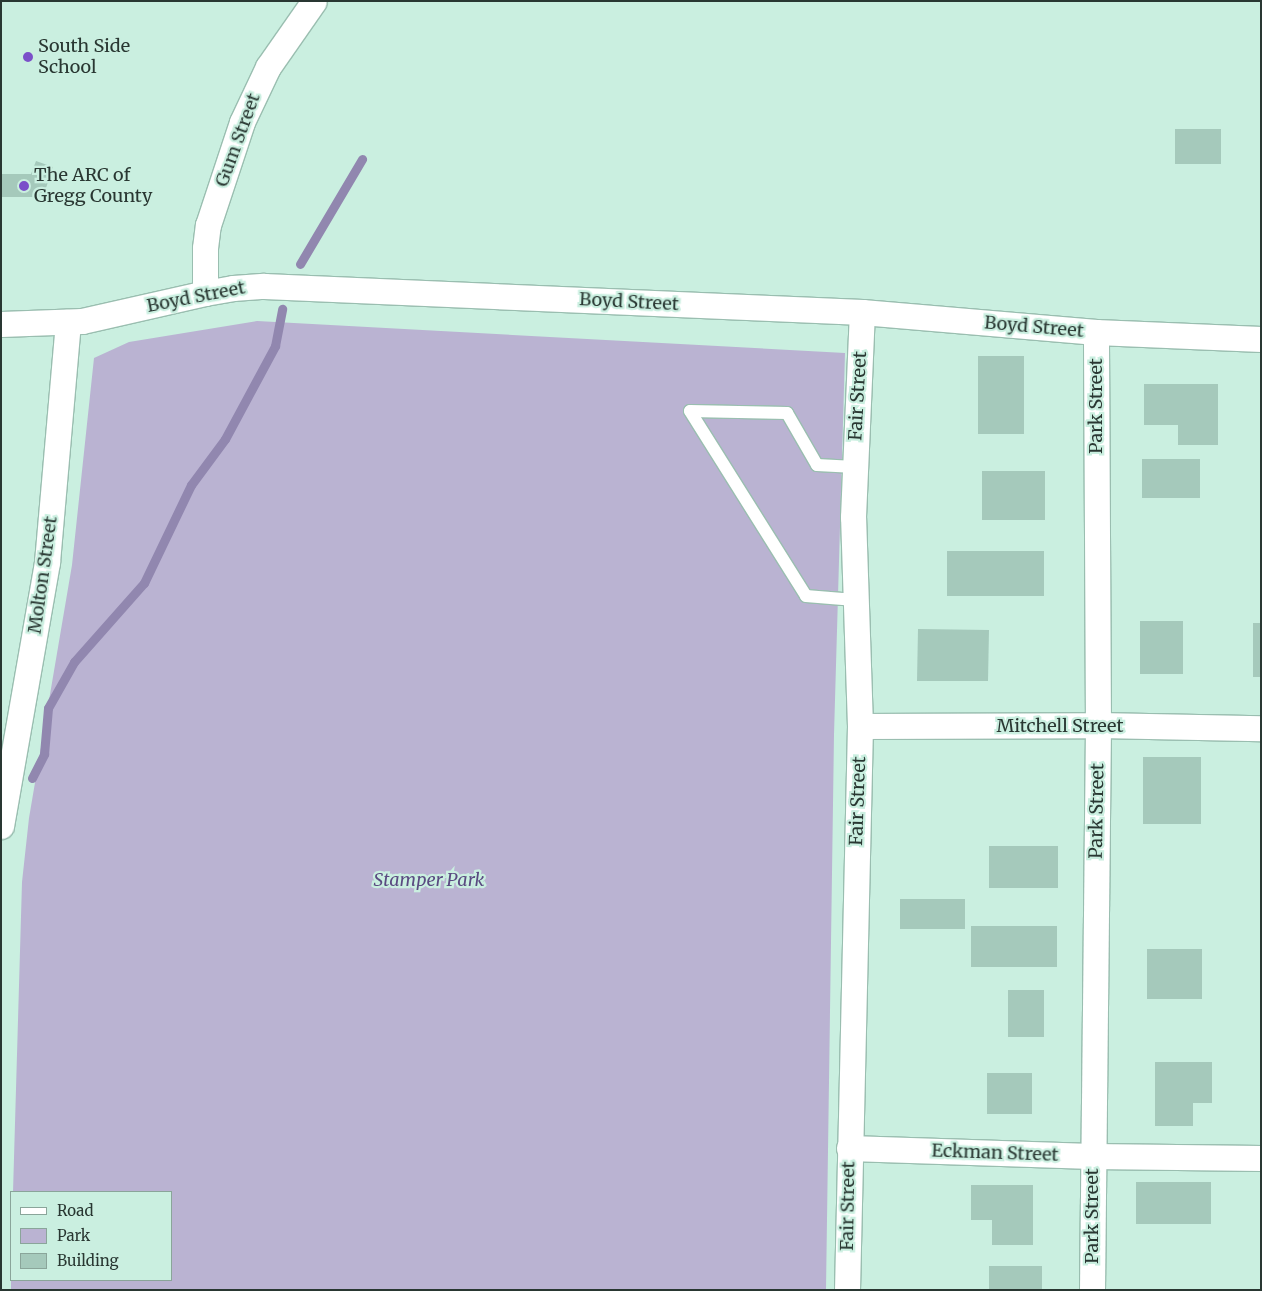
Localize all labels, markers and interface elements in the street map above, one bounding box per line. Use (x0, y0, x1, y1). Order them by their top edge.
place label: South Side School (38, 36, 130, 78)
marker: South Side School (22, 51, 34, 63)
street label: Gum Street (211, 90, 265, 190)
place label: The ARC of Gregg County (34, 165, 152, 208)
marker: The ARC of Gregg County (18, 180, 30, 192)
street label: Boyd Street (145, 277, 247, 317)
street label: Boyd Street (579, 289, 679, 315)
street label: Boyd Street (983, 312, 1085, 342)
street label: Fair Street (845, 351, 871, 441)
street label: Park Street (1085, 358, 1107, 454)
street label: Molton Street (24, 515, 62, 635)
street label: Mitchell Street (996, 715, 1124, 737)
street label: Fair Street (846, 756, 870, 846)
street label: Park Street (1085, 763, 1109, 859)
park label: Stamper Park (374, 869, 484, 891)
street label: Eckman Street (931, 1140, 1059, 1166)
street label: Fair Street (836, 1161, 860, 1251)
street label: Park Street (1081, 1168, 1103, 1264)
legend (10, 1191, 172, 1281)
text: Road (57, 1201, 93, 1220)
text: Park (57, 1226, 90, 1245)
text: Building (57, 1251, 119, 1270)

